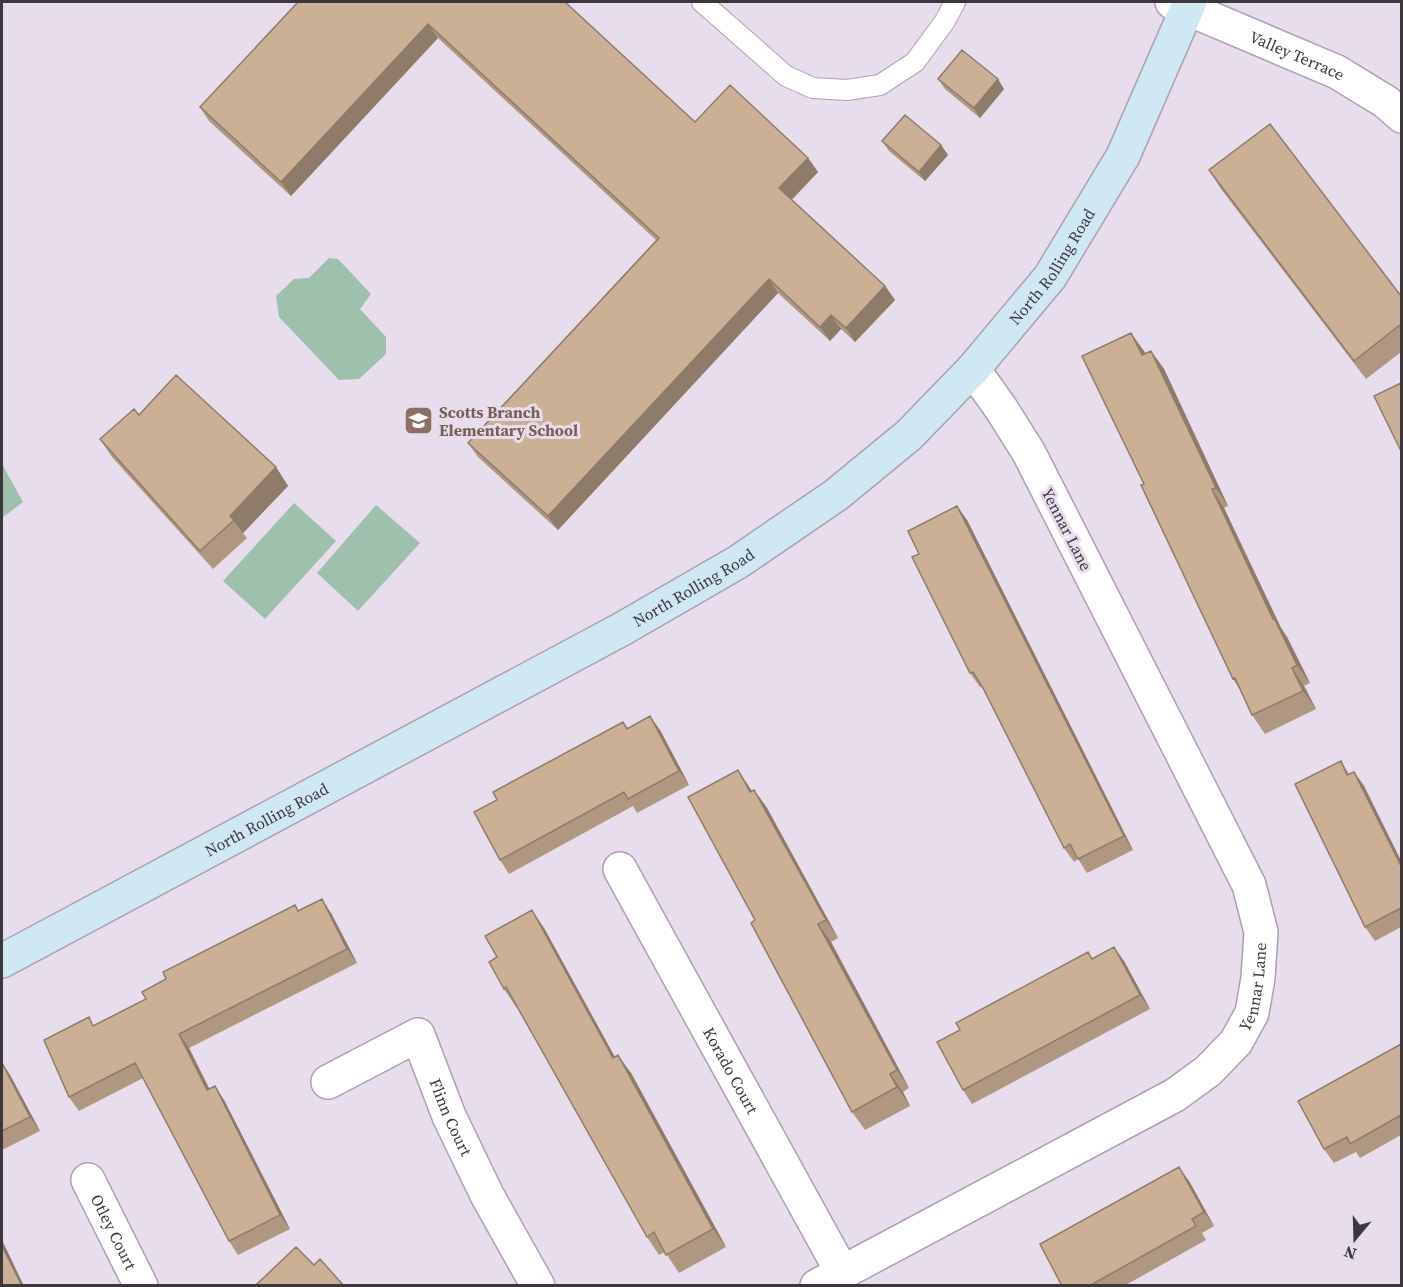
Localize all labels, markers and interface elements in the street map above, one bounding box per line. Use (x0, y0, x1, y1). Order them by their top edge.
street label: Valley Terrace (1246, 25, 1349, 85)
street label: North Rolling Road (1004, 204, 1100, 329)
place label: Scotts Branch Elementary School (439, 401, 578, 441)
school or university icon: Scotts Branch Elementary School (402, 405, 434, 437)
street label: Yennar Lane (1037, 484, 1097, 574)
street label: North Rolling Road (629, 543, 759, 631)
street label: North Rolling Road (201, 777, 332, 861)
street label: Yennar Lane (1233, 942, 1271, 1035)
street label: Korado Court (698, 1023, 764, 1118)
street label: Flinn Court (425, 1075, 478, 1160)
street label: Otley Court (86, 1190, 142, 1274)
north arrow (1325, 1209, 1385, 1269)
text: N (1341, 1241, 1359, 1265)

